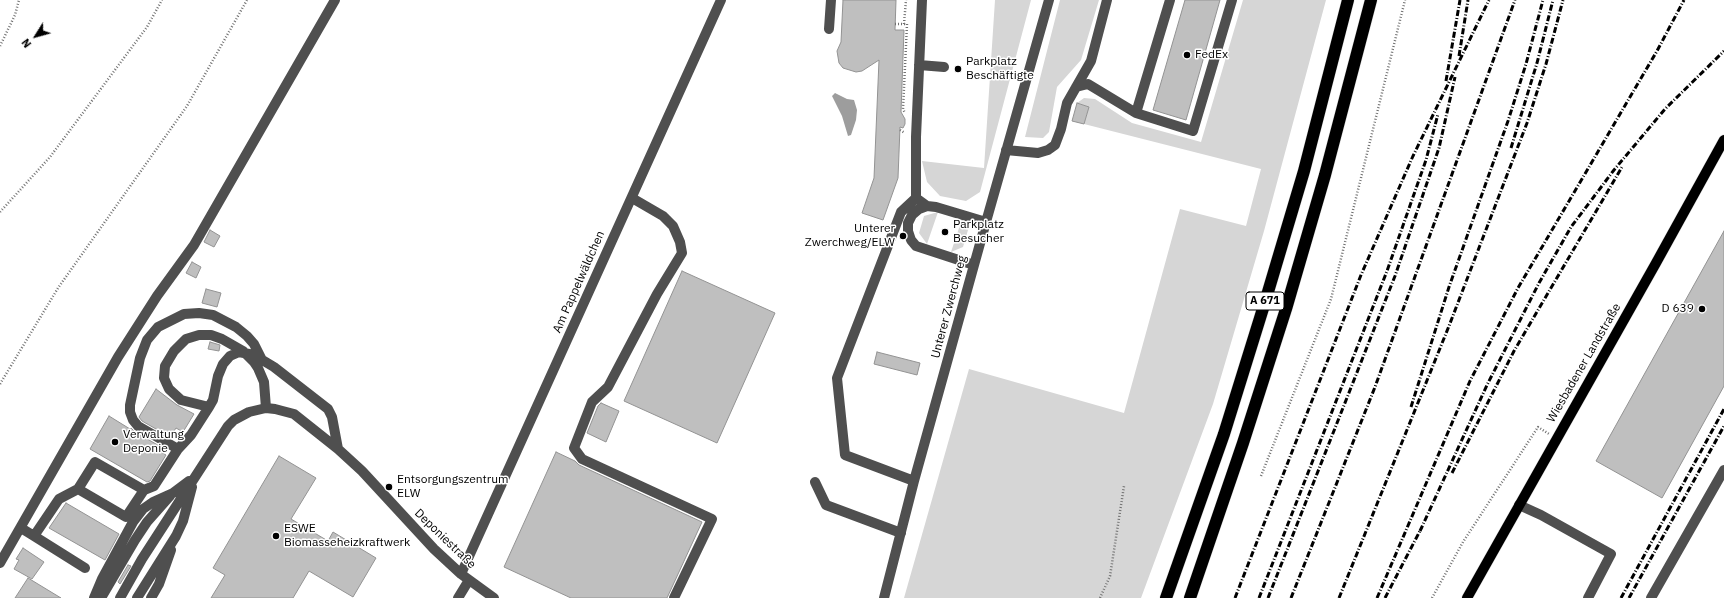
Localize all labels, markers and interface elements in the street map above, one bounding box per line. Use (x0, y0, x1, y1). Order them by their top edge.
north arrow (16, 16, 56, 56)
text: N (18, 36, 34, 51)
place label: FedEx (1195, 48, 1228, 62)
marker: FedEx (1182, 50, 1192, 60)
place label: Parkplatz Beschäftigte (966, 55, 1034, 83)
marker: Parkplatz Beschäftigte (953, 64, 963, 74)
place label: Parkplatz Besucher (953, 218, 1004, 246)
place label: Unterer Zwerchweg/ELW (805, 222, 895, 250)
marker: Parkplatz Besucher (940, 227, 950, 237)
street label: Am Pappelwäldchen (550, 229, 608, 335)
marker: Unterer Zwerchweg/ELW (898, 231, 908, 241)
street label: Unterer Zwerchweg (928, 254, 970, 360)
road number: A 671 (1246, 292, 1284, 310)
street label: Wiesbadener Landstraße (1544, 301, 1624, 425)
place label: D 639 (1662, 302, 1694, 316)
marker: D 639 (1697, 304, 1707, 314)
place label: Verwaltung Deponie (123, 428, 184, 456)
marker: Verwaltung Deponie (110, 437, 120, 447)
place label: Entsorgungszentrum ELW (397, 473, 508, 501)
marker: Entsorgungszentrum ELW (384, 482, 394, 492)
street label: Deponiestraße (411, 506, 479, 572)
place label: ESWE Biomasseheizkraftwerk (284, 522, 410, 550)
marker: ESWE Biomasseheizkraftwerk (271, 531, 281, 541)

